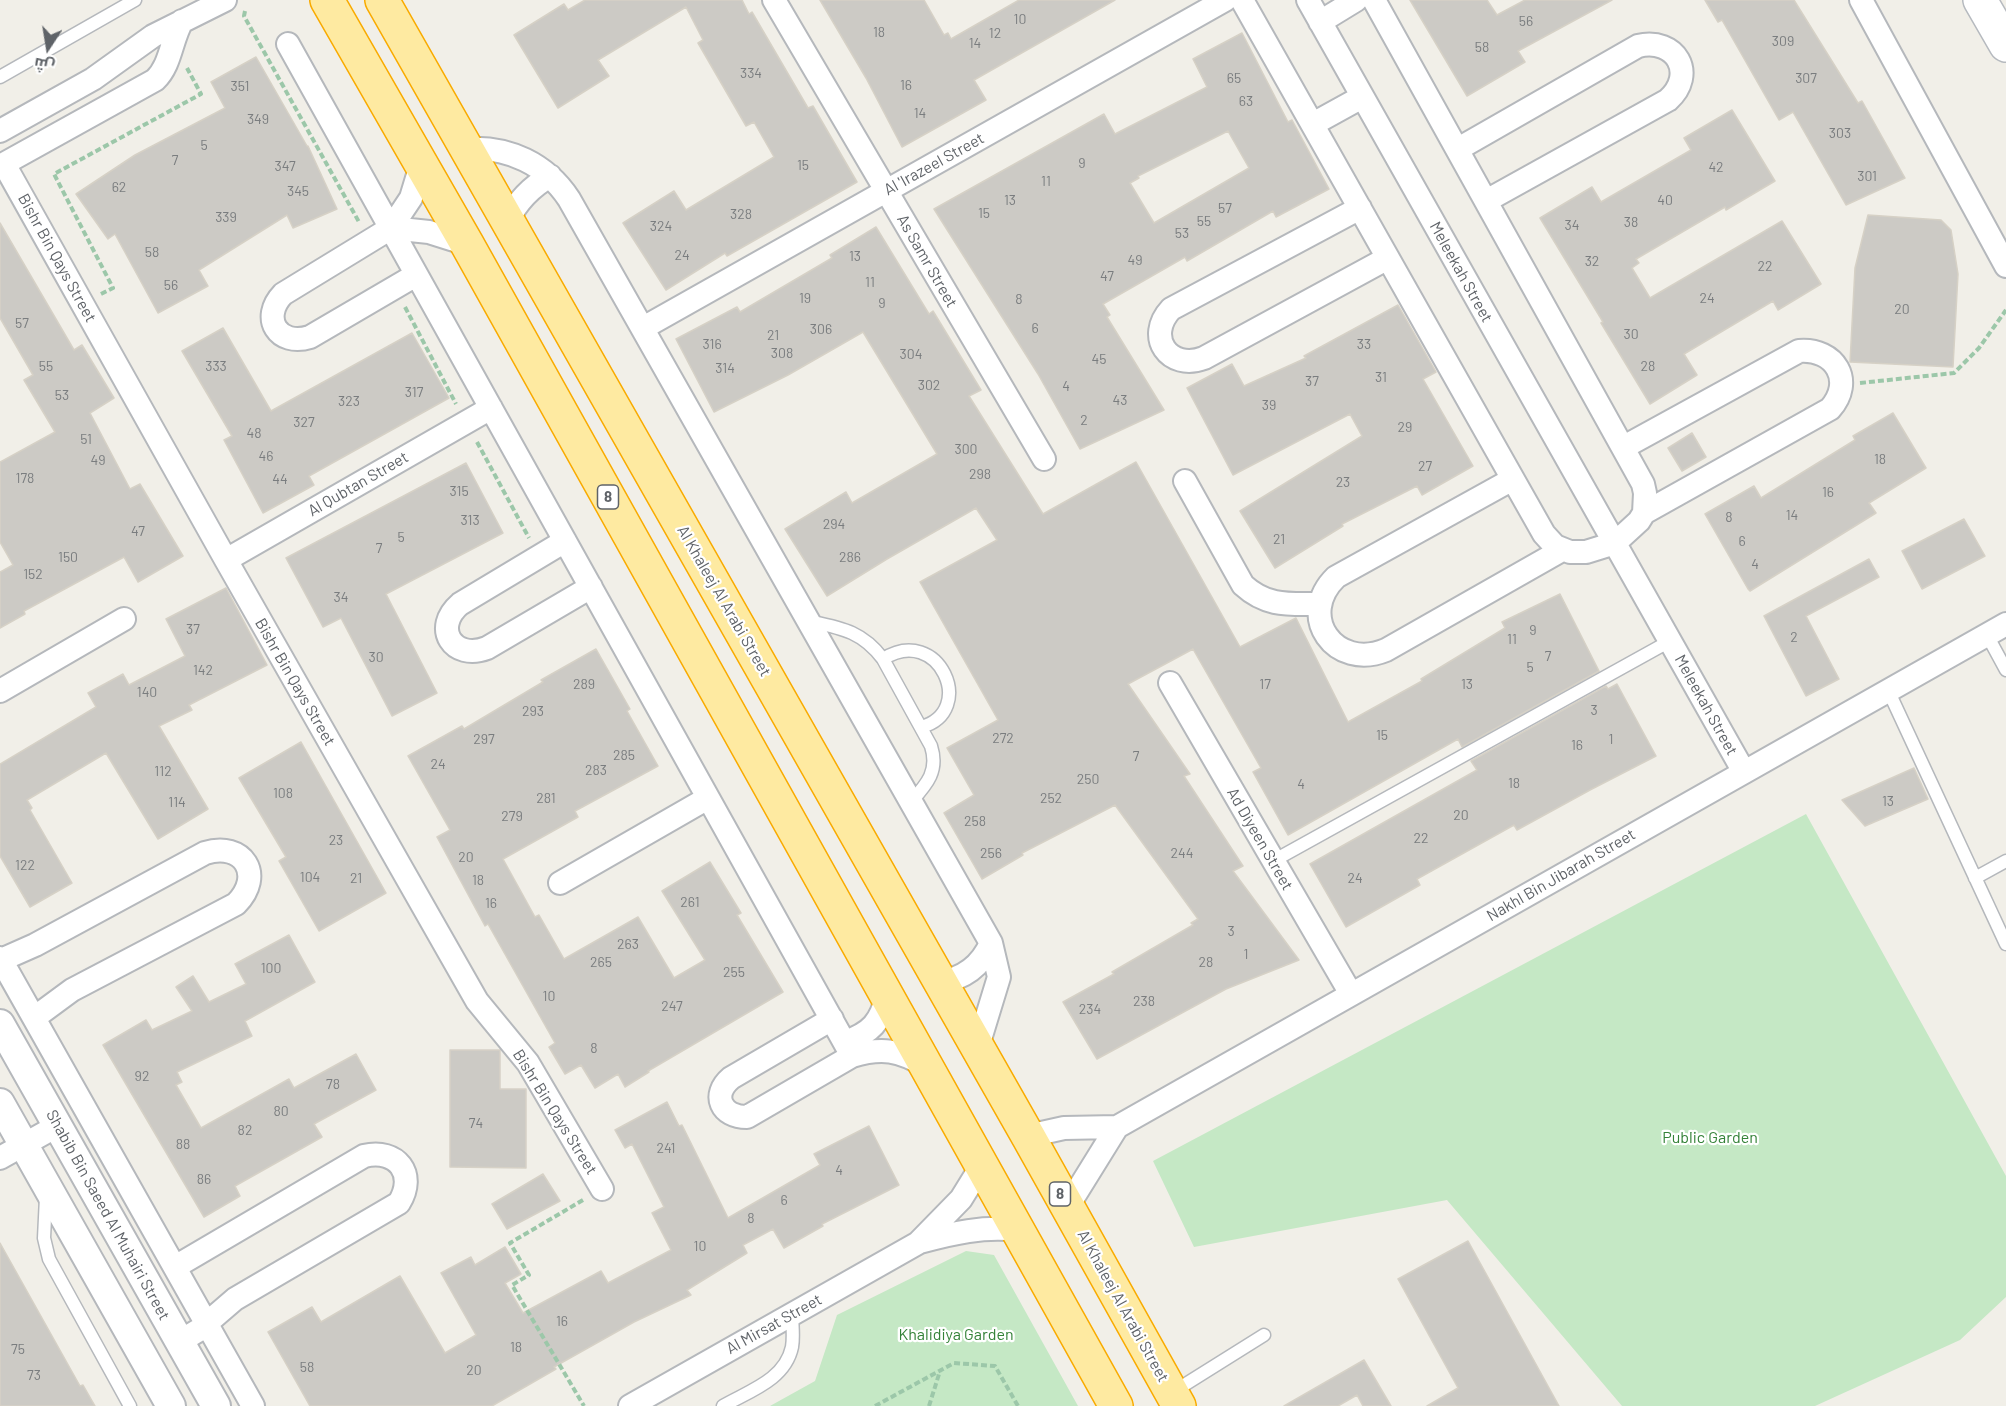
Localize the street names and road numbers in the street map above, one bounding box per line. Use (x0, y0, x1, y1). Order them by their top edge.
street label: Al 'Irazeel Street (881, 129, 987, 199)
street label: Bishr Bin Qays Street (14, 190, 100, 326)
street label: As Samr Street (893, 211, 961, 311)
street label: Meleekah Street (1425, 218, 1497, 326)
street label: Al Qubtan Street (304, 448, 412, 520)
road number: 8 (598, 485, 618, 509)
street label: Al Khaleej Al Arabi Street (673, 522, 775, 680)
street label: Bishr Bin Qays Street (251, 615, 339, 749)
street label: Meleekah Street (1670, 651, 1742, 759)
street label: Ad Diyeen Street (1223, 784, 1297, 894)
street label: Nakhl Bin Jibarah Street (1483, 825, 1639, 925)
street label: Bishr Bin Qays Street (509, 1046, 601, 1178)
street label: Shabib Bin Saeed Al Muhairi Street (42, 1106, 174, 1324)
road number: 8 (1050, 1182, 1070, 1206)
street label: Al Khaleej Al Arabi Street (1073, 1227, 1173, 1385)
street label: Al Mirsat Street (723, 1290, 825, 1358)

